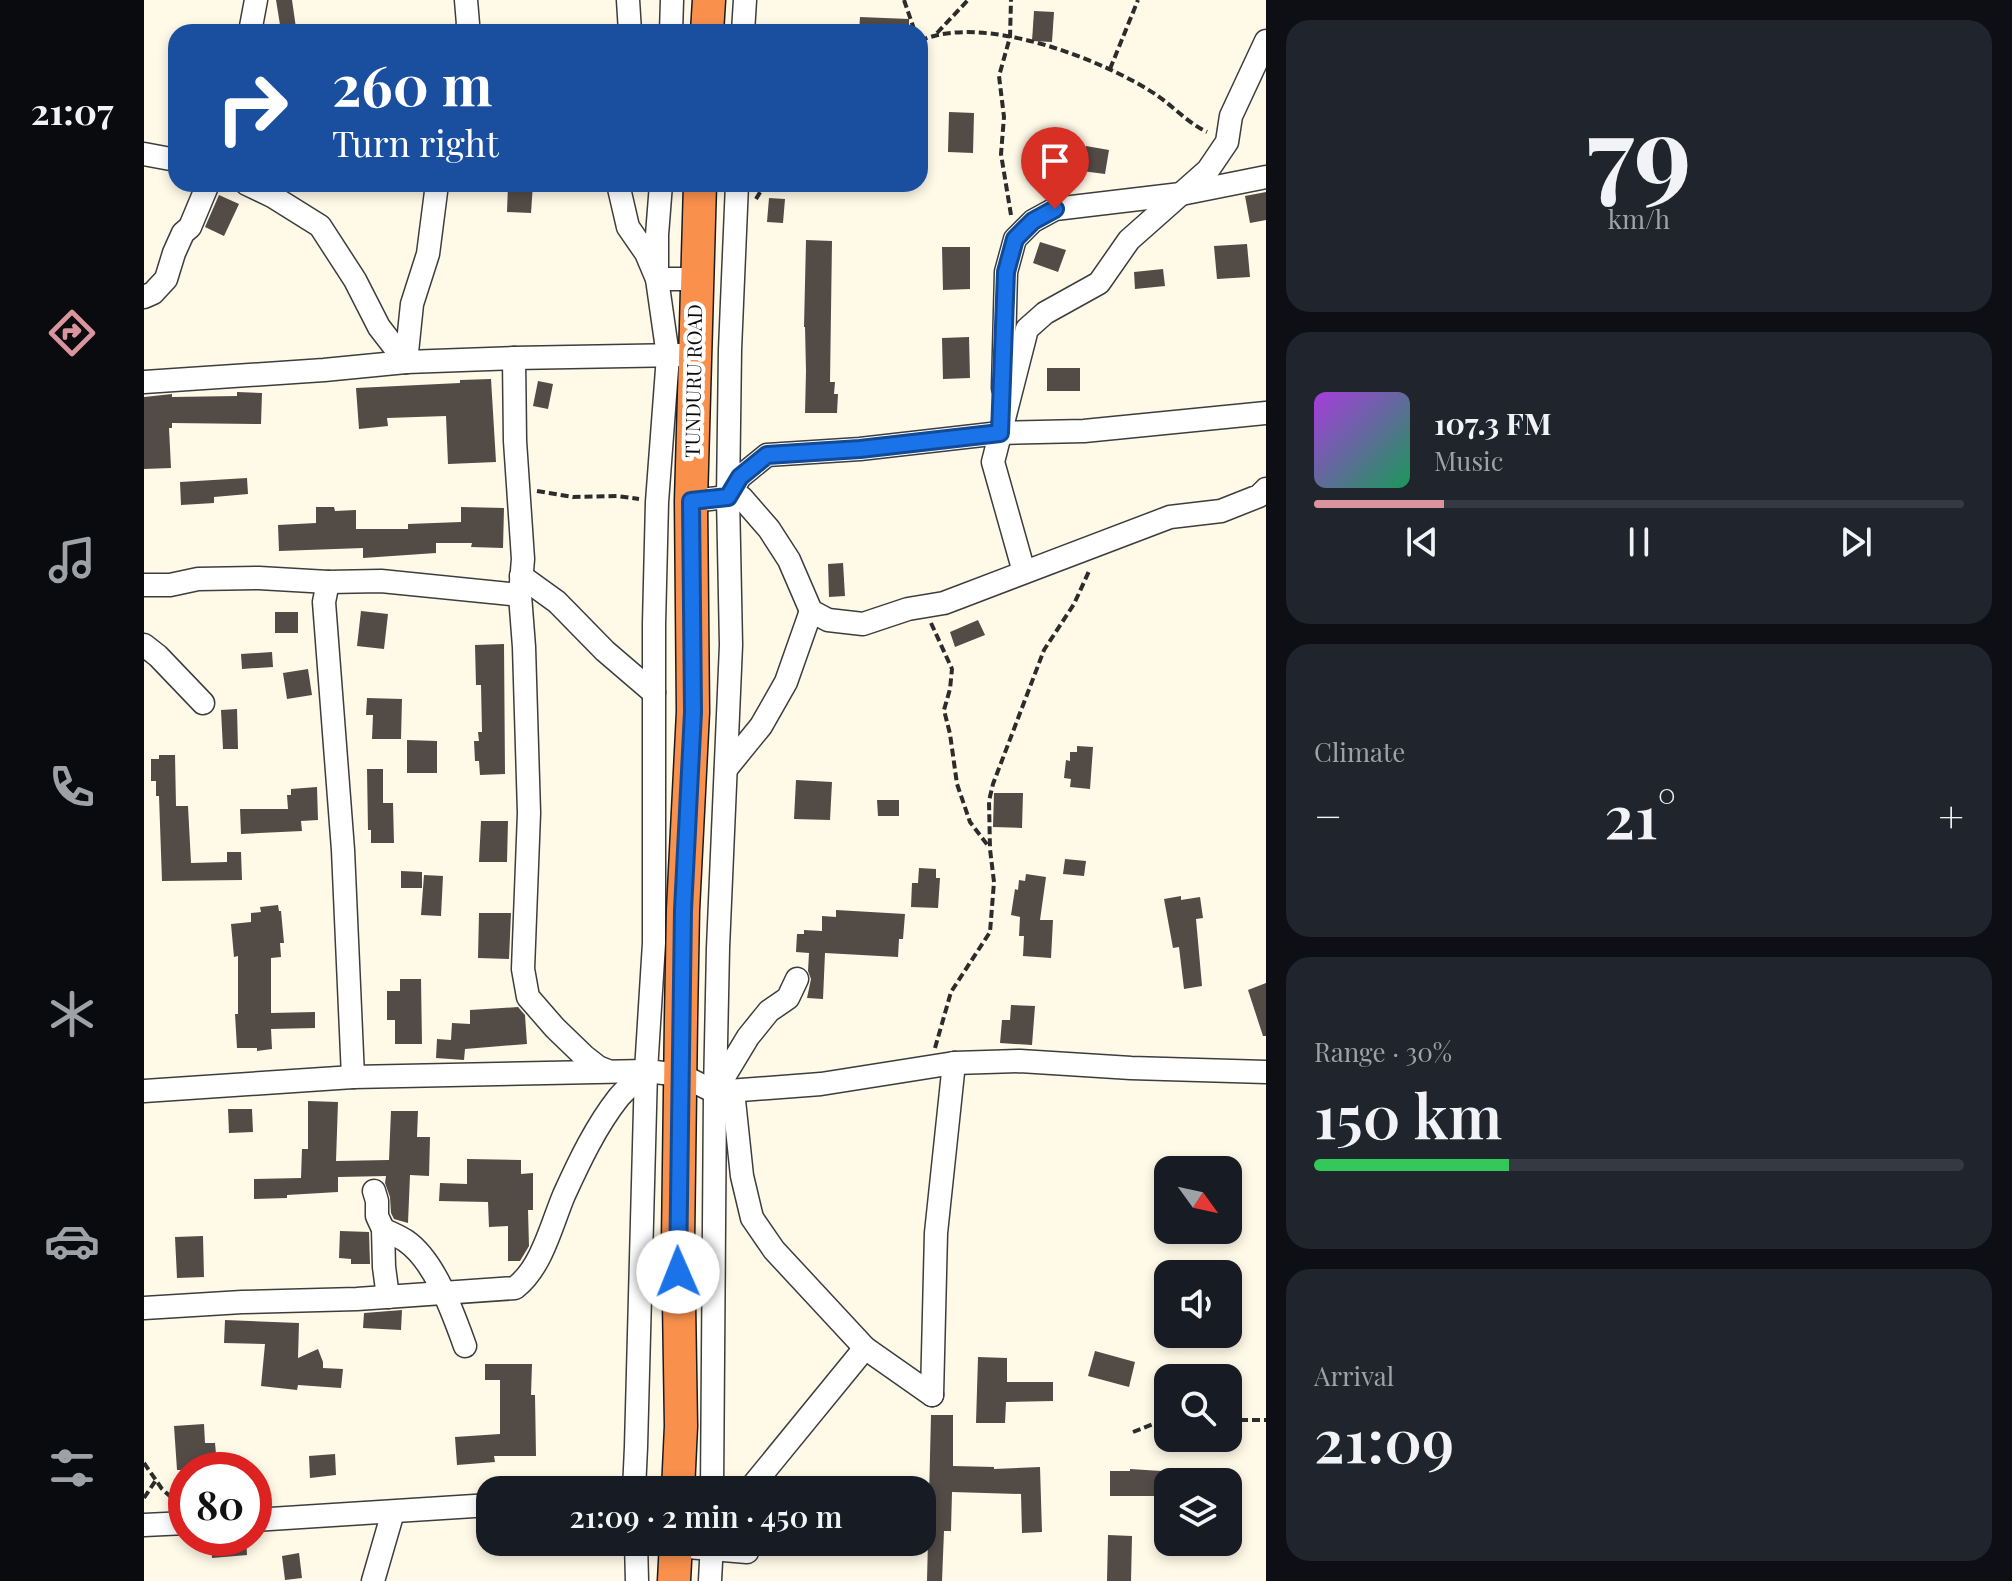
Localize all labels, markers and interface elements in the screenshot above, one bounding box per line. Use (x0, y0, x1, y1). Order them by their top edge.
text: 260 m (332, 46, 493, 121)
icon: right (200, 56, 304, 160)
text: 79 (1587, 79, 1691, 218)
text: 21:07 (31, 86, 113, 134)
text: Turn right (332, 118, 499, 166)
pin (1021, 127, 1089, 209)
icon: arrive (1033, 139, 1077, 183)
text: km/h (1608, 201, 1670, 236)
street label: TUNDURU ROAD (678, 304, 707, 458)
icon: directions (44, 305, 100, 361)
text: 107.3 FM (1434, 403, 1552, 443)
text: Music (1434, 443, 1503, 478)
icon: previous (1400, 520, 1444, 564)
icon: pause (1617, 520, 1661, 564)
icon: next (1834, 520, 1878, 564)
icon: music (44, 532, 100, 588)
text: Climate (1314, 734, 1405, 769)
icon: phone (44, 759, 100, 815)
text: 21° (1604, 774, 1676, 854)
text: − (1314, 785, 1342, 844)
text: + (1938, 785, 1964, 844)
icon: climate (44, 986, 100, 1042)
text: Range · 30% (1314, 1034, 1452, 1069)
text: 150 km (1314, 1074, 1502, 1154)
north arrow (1154, 1156, 1242, 1244)
map controls (1154, 1156, 1242, 1556)
icon: car (44, 1213, 100, 1269)
position arrow (636, 1230, 720, 1314)
button: sound (1154, 1260, 1242, 1348)
text: Arrival (1314, 1358, 1394, 1393)
button: search (1154, 1364, 1242, 1452)
text: 21:09 (1314, 1398, 1454, 1478)
icon: filters (44, 1440, 100, 1496)
speed limit sign: 80 (168, 1452, 272, 1556)
button: layers (1154, 1468, 1242, 1556)
text: 21:09 · 2 min · 450 m (570, 1496, 842, 1536)

